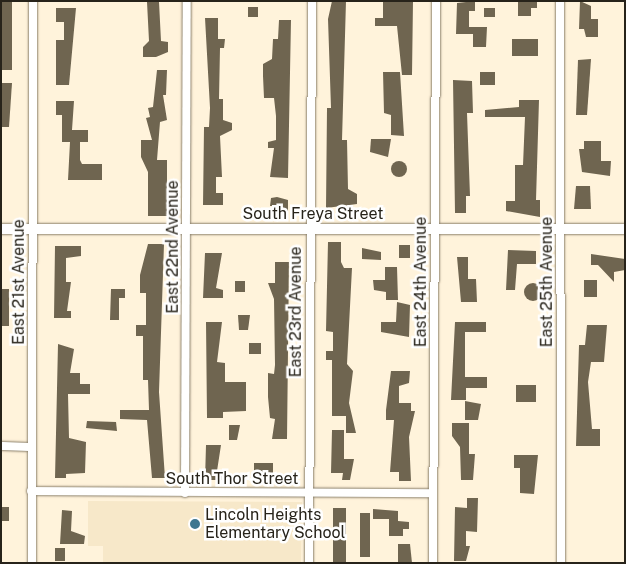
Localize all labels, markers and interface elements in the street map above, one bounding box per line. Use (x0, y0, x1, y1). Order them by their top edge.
street label: East 22nd Avenue (163, 180, 183, 314)
street label: South Freya Street (243, 204, 383, 224)
street label: East 24th Avenue (411, 217, 431, 347)
street label: East 25th Avenue (537, 217, 557, 347)
street label: East 21st Avenue (9, 219, 29, 345)
street label: East 23rd Avenue (286, 247, 306, 377)
street label: South Thor Street (165, 469, 299, 489)
place label: Lincoln Heights Elementary School (205, 505, 345, 543)
marker: Lincoln Heights Elementary School (189, 518, 201, 530)

